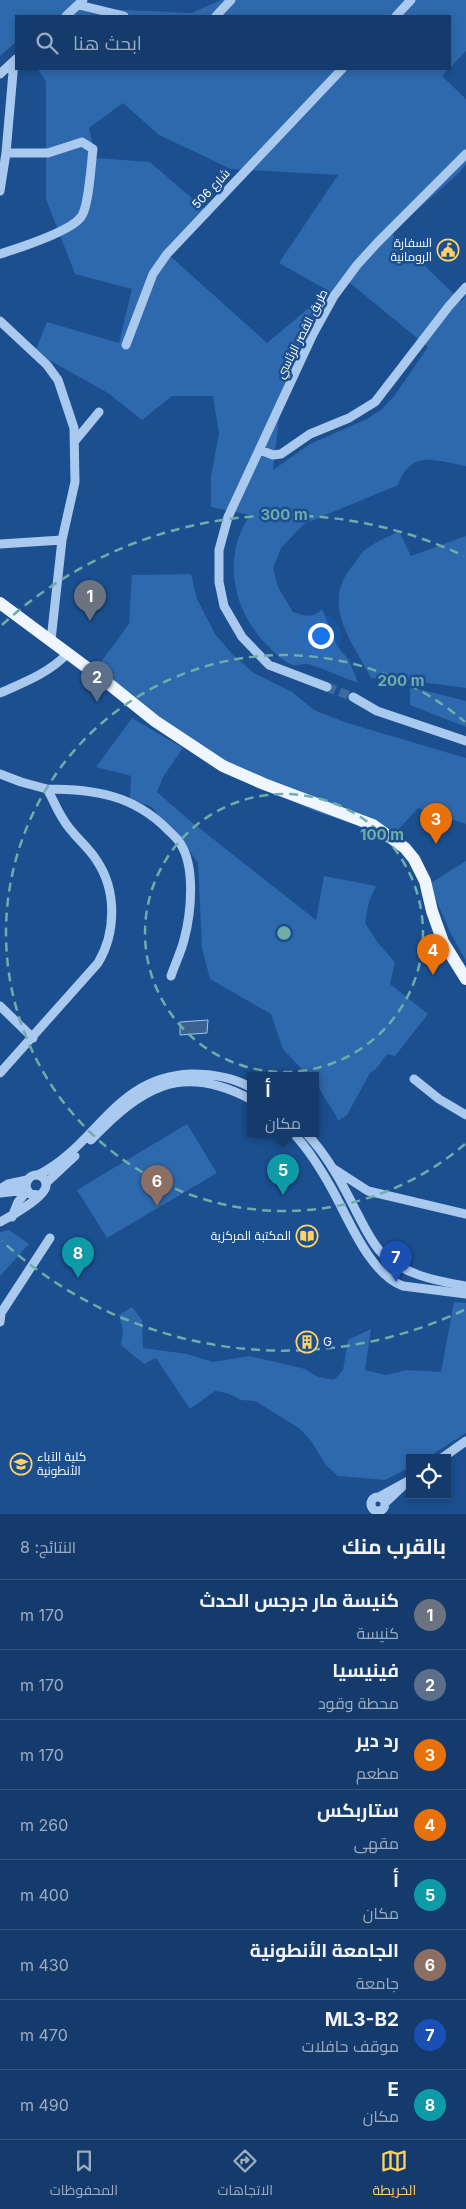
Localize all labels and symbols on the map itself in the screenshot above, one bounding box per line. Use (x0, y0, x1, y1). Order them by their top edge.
street label: شارع 506 (188, 166, 234, 212)
place label: السفارة الرومانية (390, 235, 432, 264)
public building icon: السفارة الرومانية (436, 238, 460, 262)
street label: طريق القصر الرئاسي (273, 287, 333, 382)
text: 300 m (260, 505, 308, 524)
pin: 1 (74, 580, 106, 621)
your location (308, 623, 334, 649)
pin: 2 (81, 661, 113, 702)
text: 200 m (378, 671, 424, 690)
pin: 3 (420, 803, 452, 844)
text: 100 m (360, 825, 404, 844)
centre of rings (275, 924, 293, 942)
pin: 4 (417, 934, 449, 975)
pin: 5 (267, 1154, 299, 1195)
pin: 6 (141, 1165, 173, 1206)
library icon: المكتبة المركزية (295, 1224, 319, 1248)
place label: المكتبة المركزية (211, 1228, 291, 1243)
pin: 8 (62, 1237, 94, 1278)
pin: 7 (380, 1241, 412, 1282)
building icon: G (295, 1330, 319, 1354)
place label: G (323, 1334, 332, 1349)
place label: كلية الآباء الأنطونية (37, 1449, 86, 1478)
school or university icon: كلية الآباء الأنطونية (9, 1452, 33, 1476)

